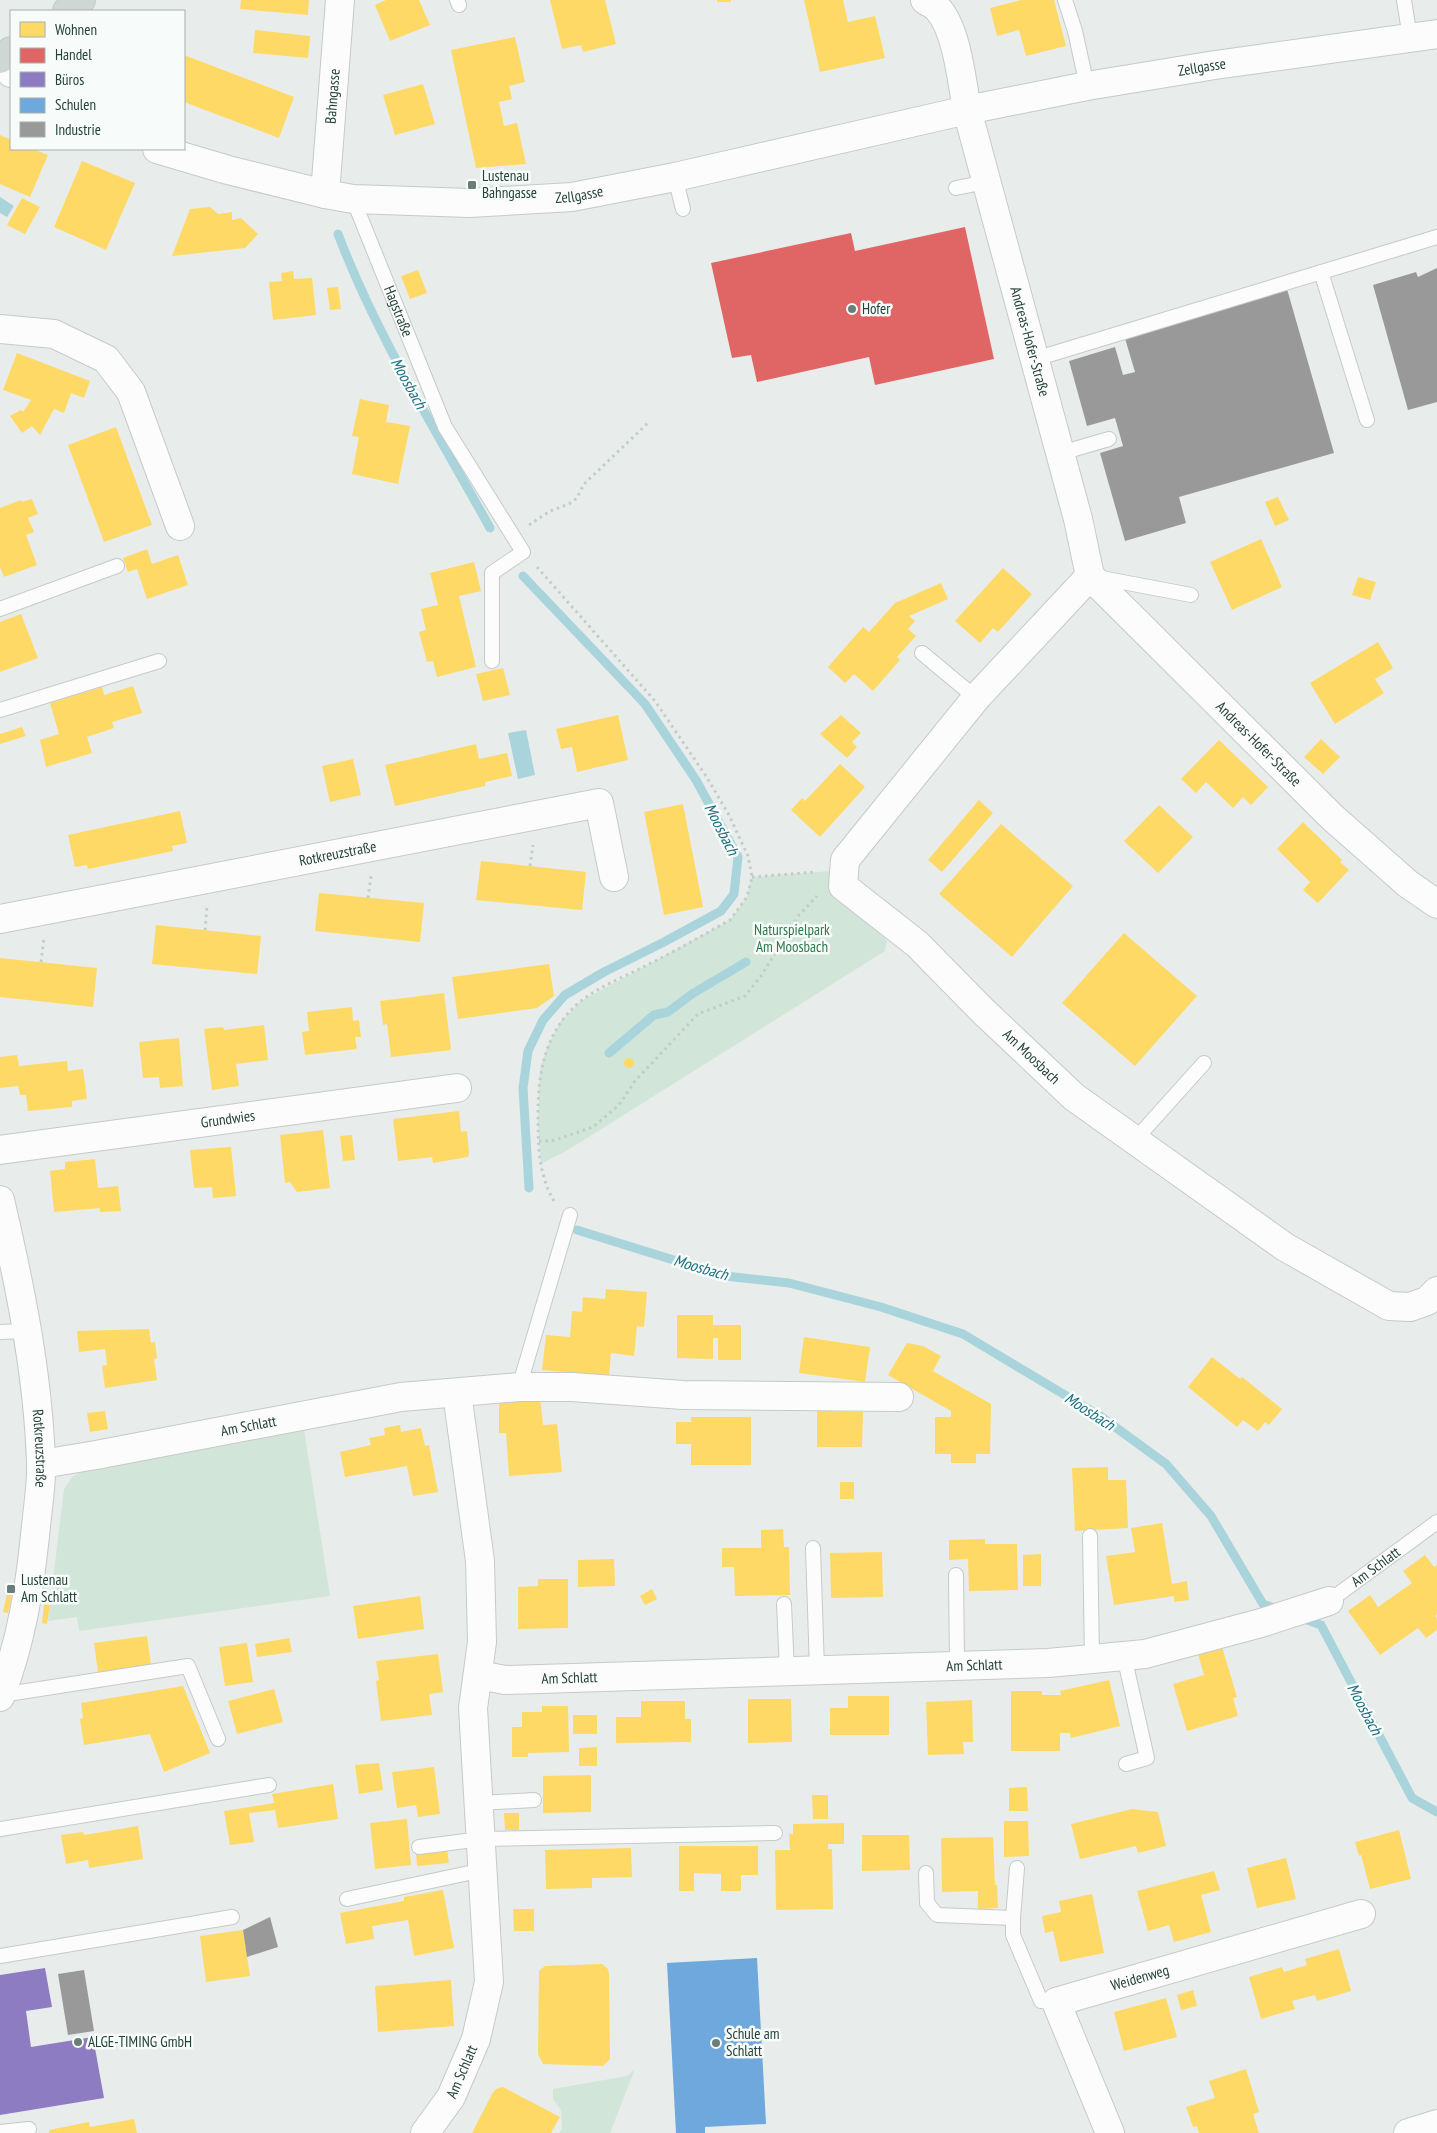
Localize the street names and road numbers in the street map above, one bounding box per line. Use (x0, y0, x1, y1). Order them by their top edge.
street label: Zellgasse (1177, 54, 1227, 80)
street label: Bahngasse (320, 68, 344, 124)
street label: Zellgasse (555, 181, 605, 207)
street label: Hagstraße (380, 283, 418, 339)
street label: Andreas-Hofer-Straße (1006, 284, 1054, 398)
street label: Andreas-Hofer-Straße (1212, 697, 1306, 790)
street label: Rotkreuzstraße (297, 836, 378, 870)
street label: Am Moosbach (999, 1025, 1064, 1088)
street label: Grundwies (200, 1106, 256, 1132)
street label: Rotkreuzstraße (29, 1408, 51, 1488)
street label: Am Schlatt (219, 1411, 278, 1440)
street label: Am Schlatt (1347, 1542, 1404, 1591)
street label: Am Schlatt (946, 1654, 1003, 1675)
street label: Am Schlatt (541, 1667, 598, 1688)
street label: Weidenweg (1108, 1960, 1171, 1995)
street label: Am Schlatt (442, 2042, 481, 2101)

